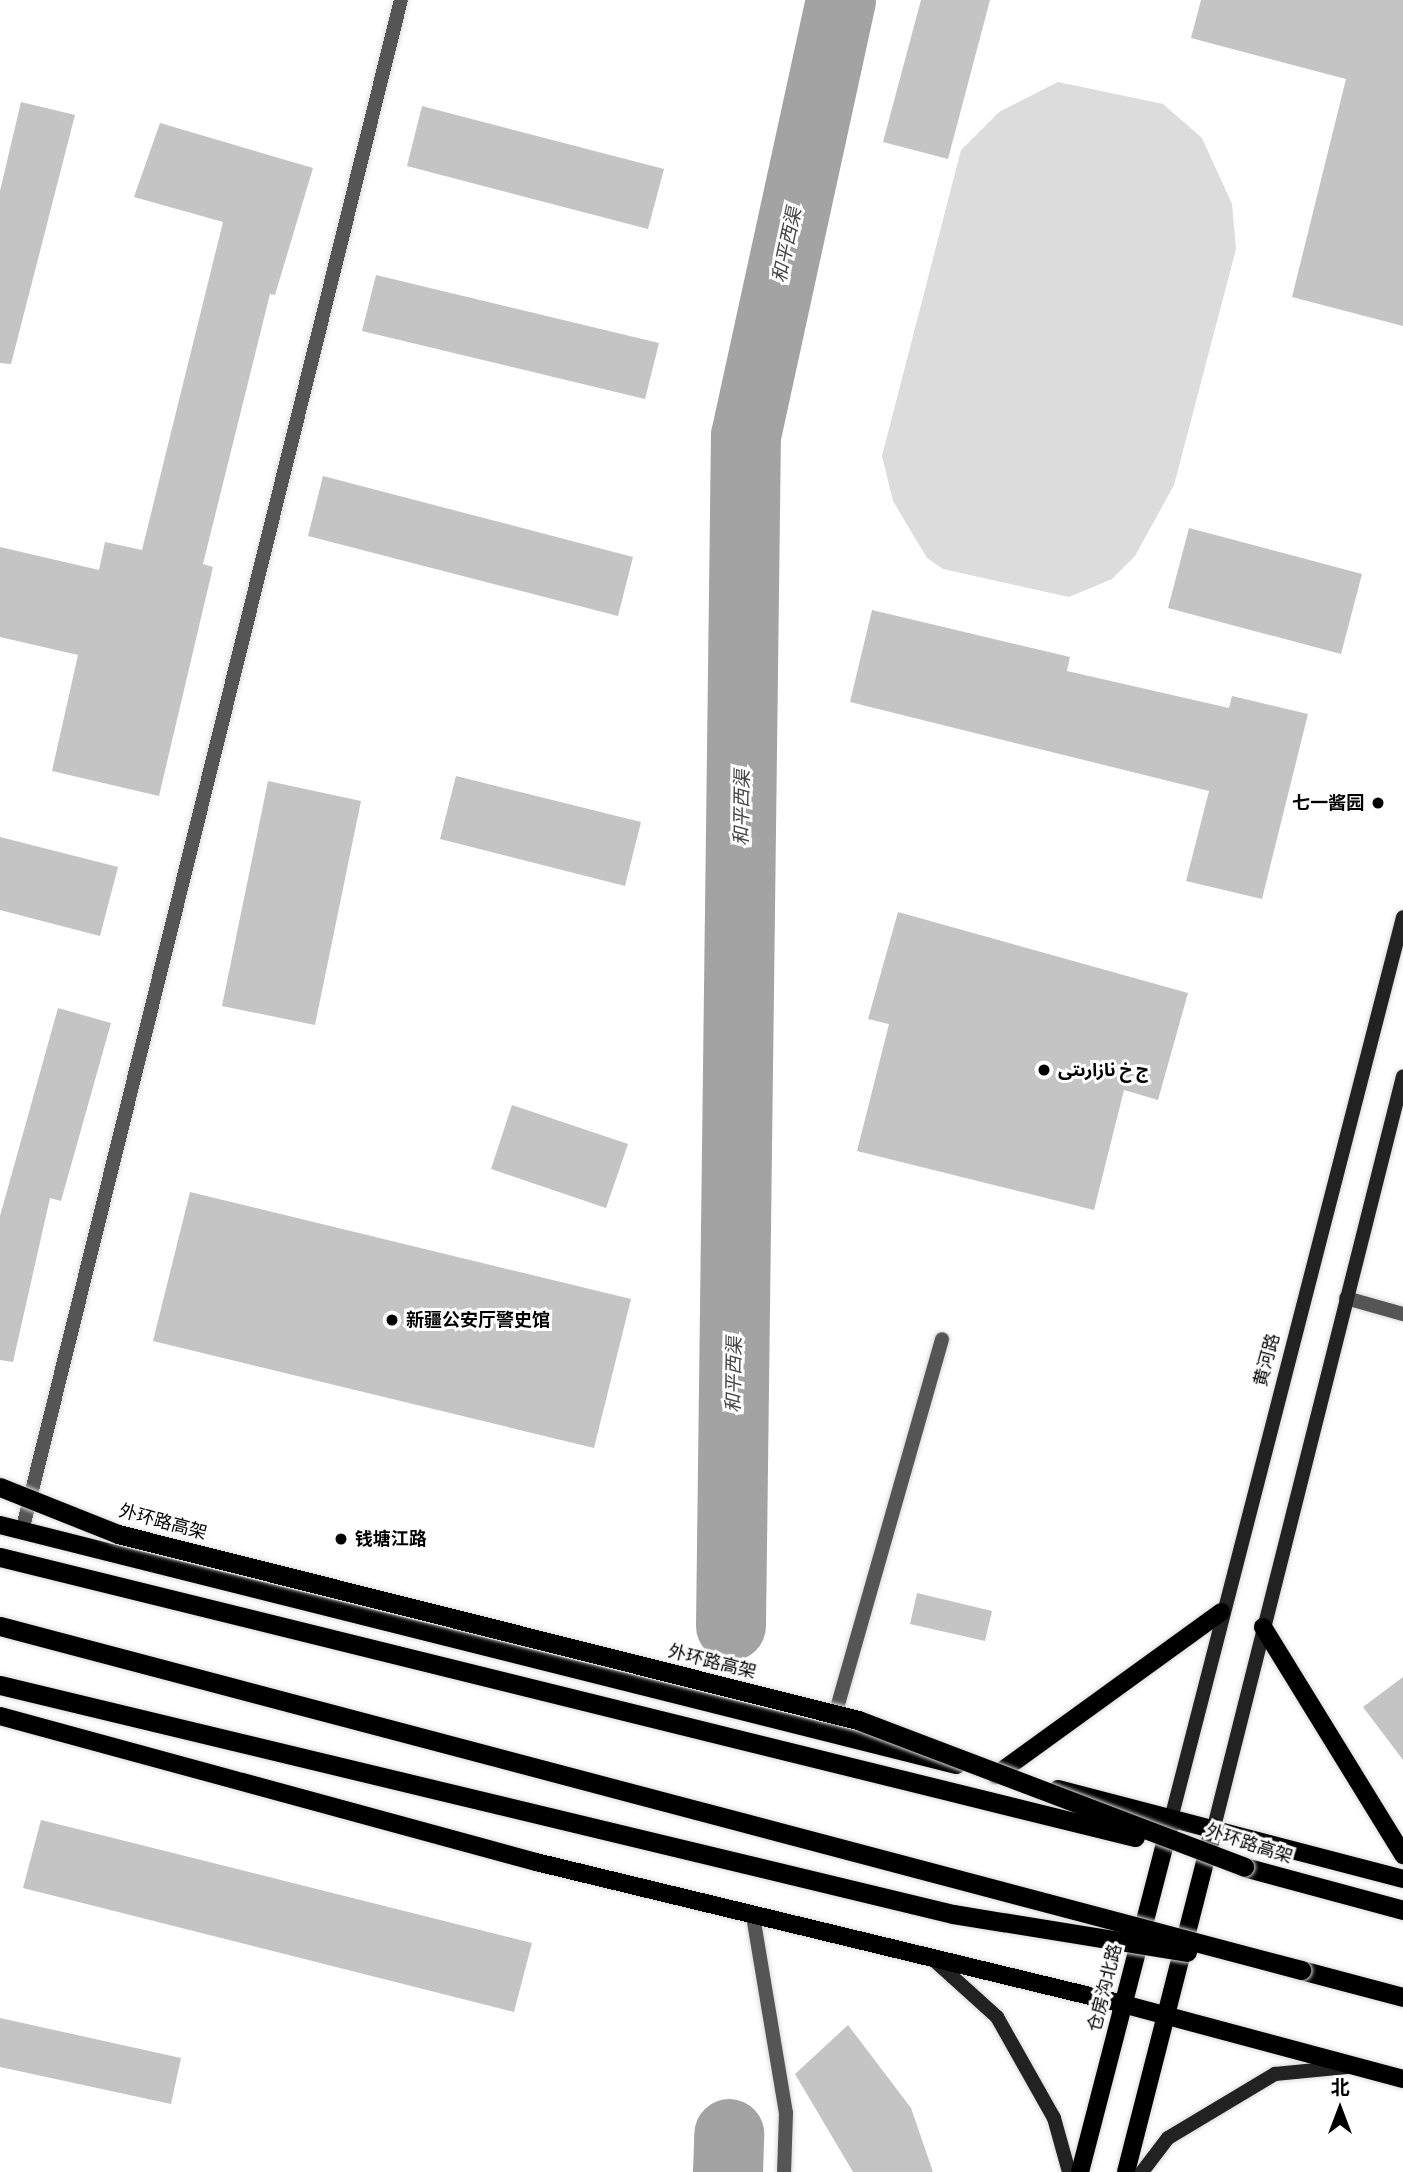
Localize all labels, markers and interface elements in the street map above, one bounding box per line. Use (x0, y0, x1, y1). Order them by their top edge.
water label: 和平西渠 (768, 205, 806, 285)
water label: 和平西渠 (730, 770, 754, 846)
place label: 七一酱园 (1292, 792, 1364, 814)
marker: 七一酱园 (1370, 795, 1386, 811)
place label: ج خ نازارىتى (1058, 1059, 1149, 1081)
marker: ج خ نازارىتى (1036, 1062, 1052, 1078)
place label: 新疆公安厅警史馆 (406, 1309, 550, 1331)
marker: 新疆公安厅警史馆 (384, 1312, 400, 1328)
street label: 黄河路 (1250, 1331, 1284, 1389)
water label: 和平西渠 (722, 1337, 746, 1413)
street label: 外环路高架 (117, 1500, 209, 1544)
place label: 钱塘江路 (355, 1528, 427, 1550)
marker: 钱塘江路 (333, 1531, 349, 1547)
street label: 外环路高架 (666, 1641, 758, 1683)
street label: 外环路高架 (1203, 1820, 1295, 1868)
street label: 仓房沟北路 (1084, 1942, 1126, 2034)
north arrow (1305, 2074, 1375, 2144)
text: 北 (1330, 2076, 1350, 2099)

